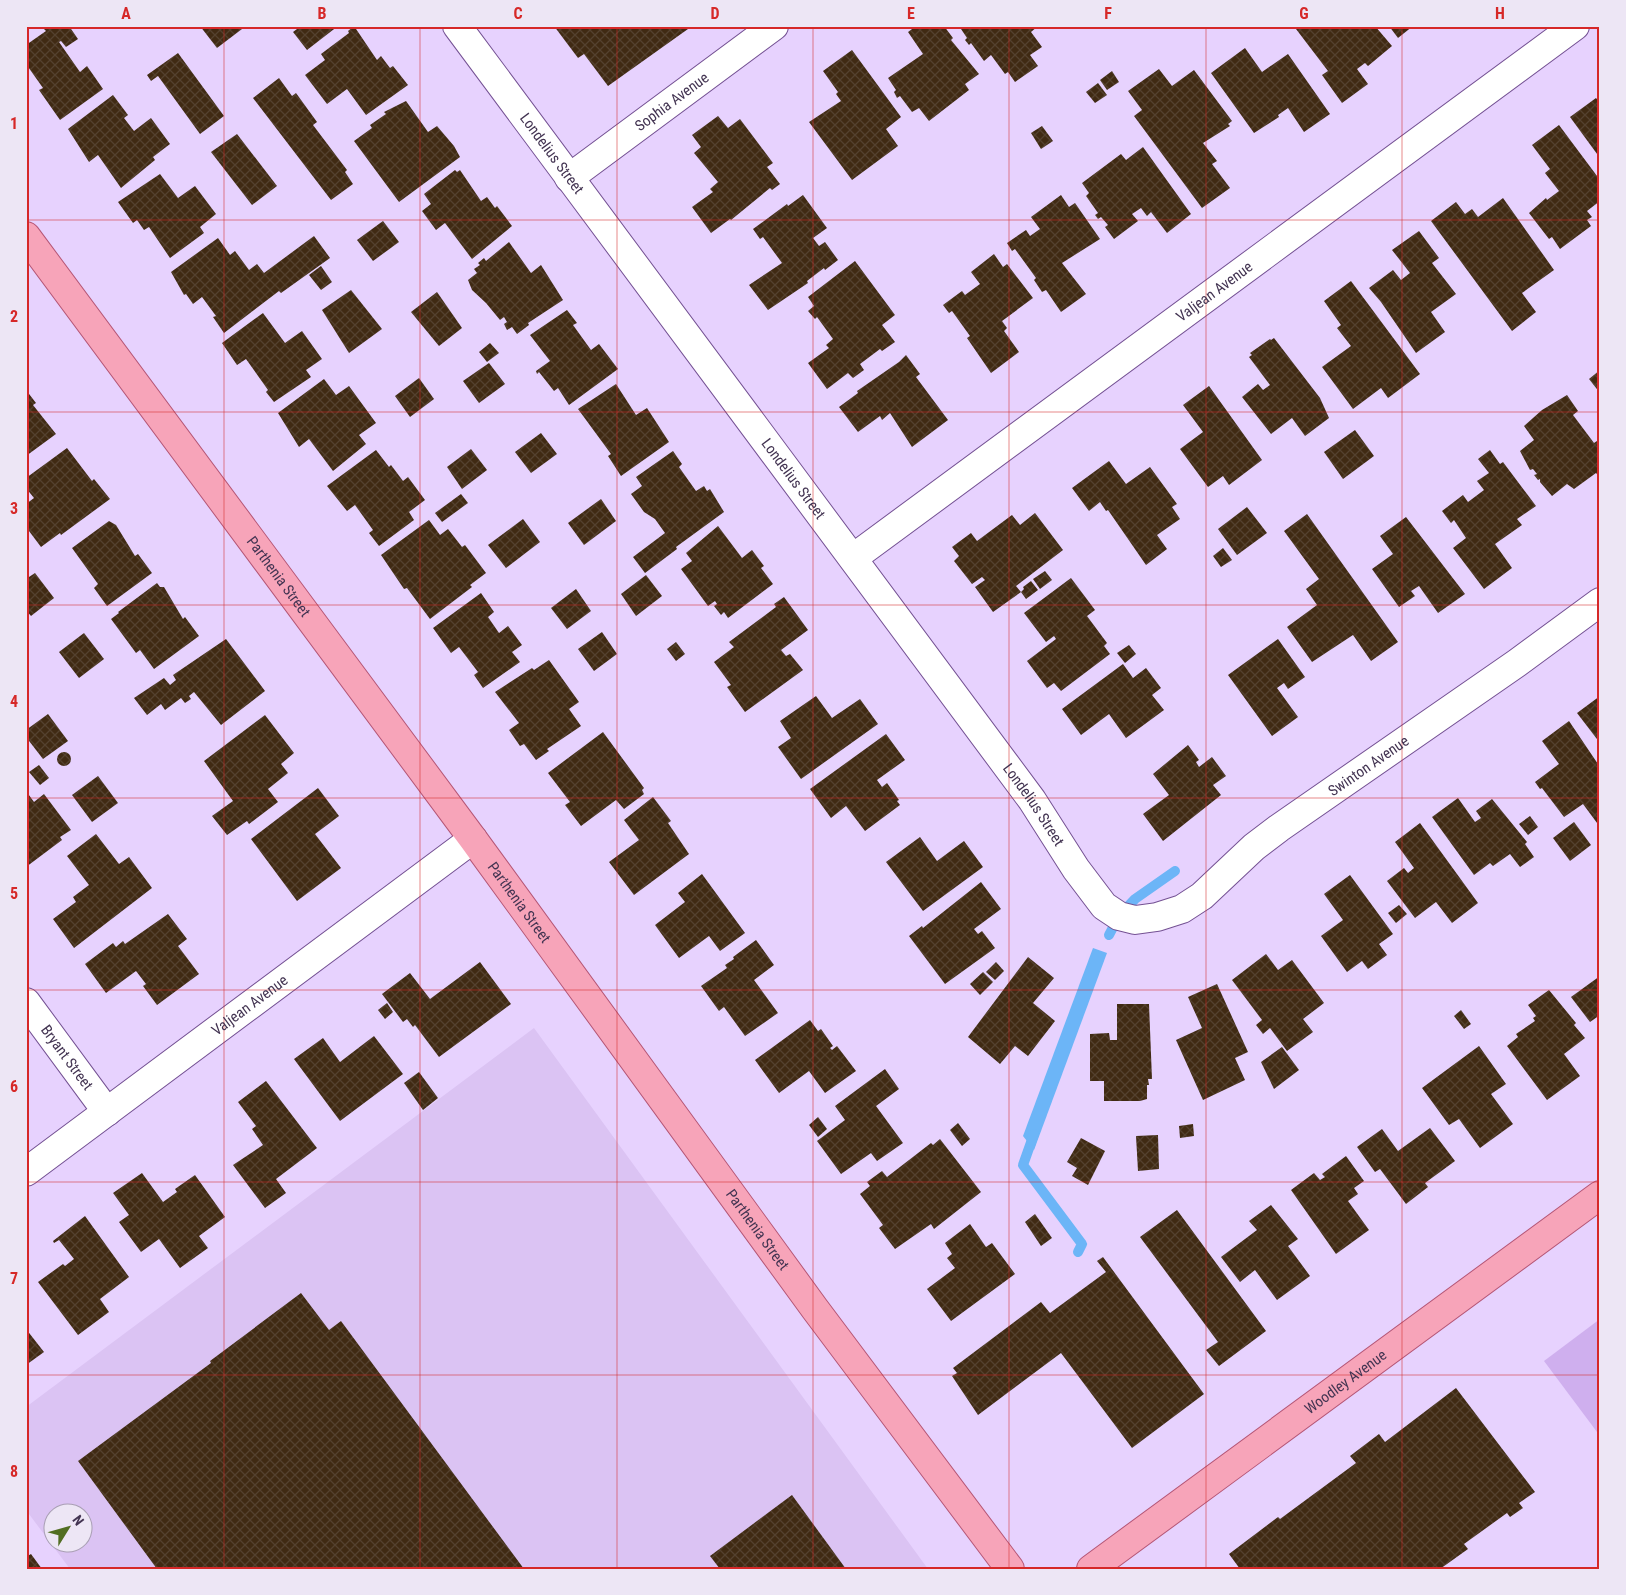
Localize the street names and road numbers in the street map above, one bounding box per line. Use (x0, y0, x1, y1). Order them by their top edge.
street label: Sophia Avenue (631, 69, 712, 135)
street label: Londelius Street (516, 110, 588, 198)
street label: Valjean Avenue (1173, 258, 1256, 326)
street label: Londelius Street (757, 435, 829, 523)
street label: Parthenia Street (243, 533, 314, 620)
street label: Swinton Avenue (1325, 732, 1412, 800)
street label: Londelius Street (999, 760, 1068, 849)
street label: Parthenia Street (484, 858, 555, 946)
street label: Valjean Avenue (208, 971, 291, 1039)
street label: Bryant Street (37, 1021, 97, 1094)
street label: Parthenia Street (722, 1186, 793, 1274)
street label: Woodley Avenue (1301, 1346, 1390, 1418)

